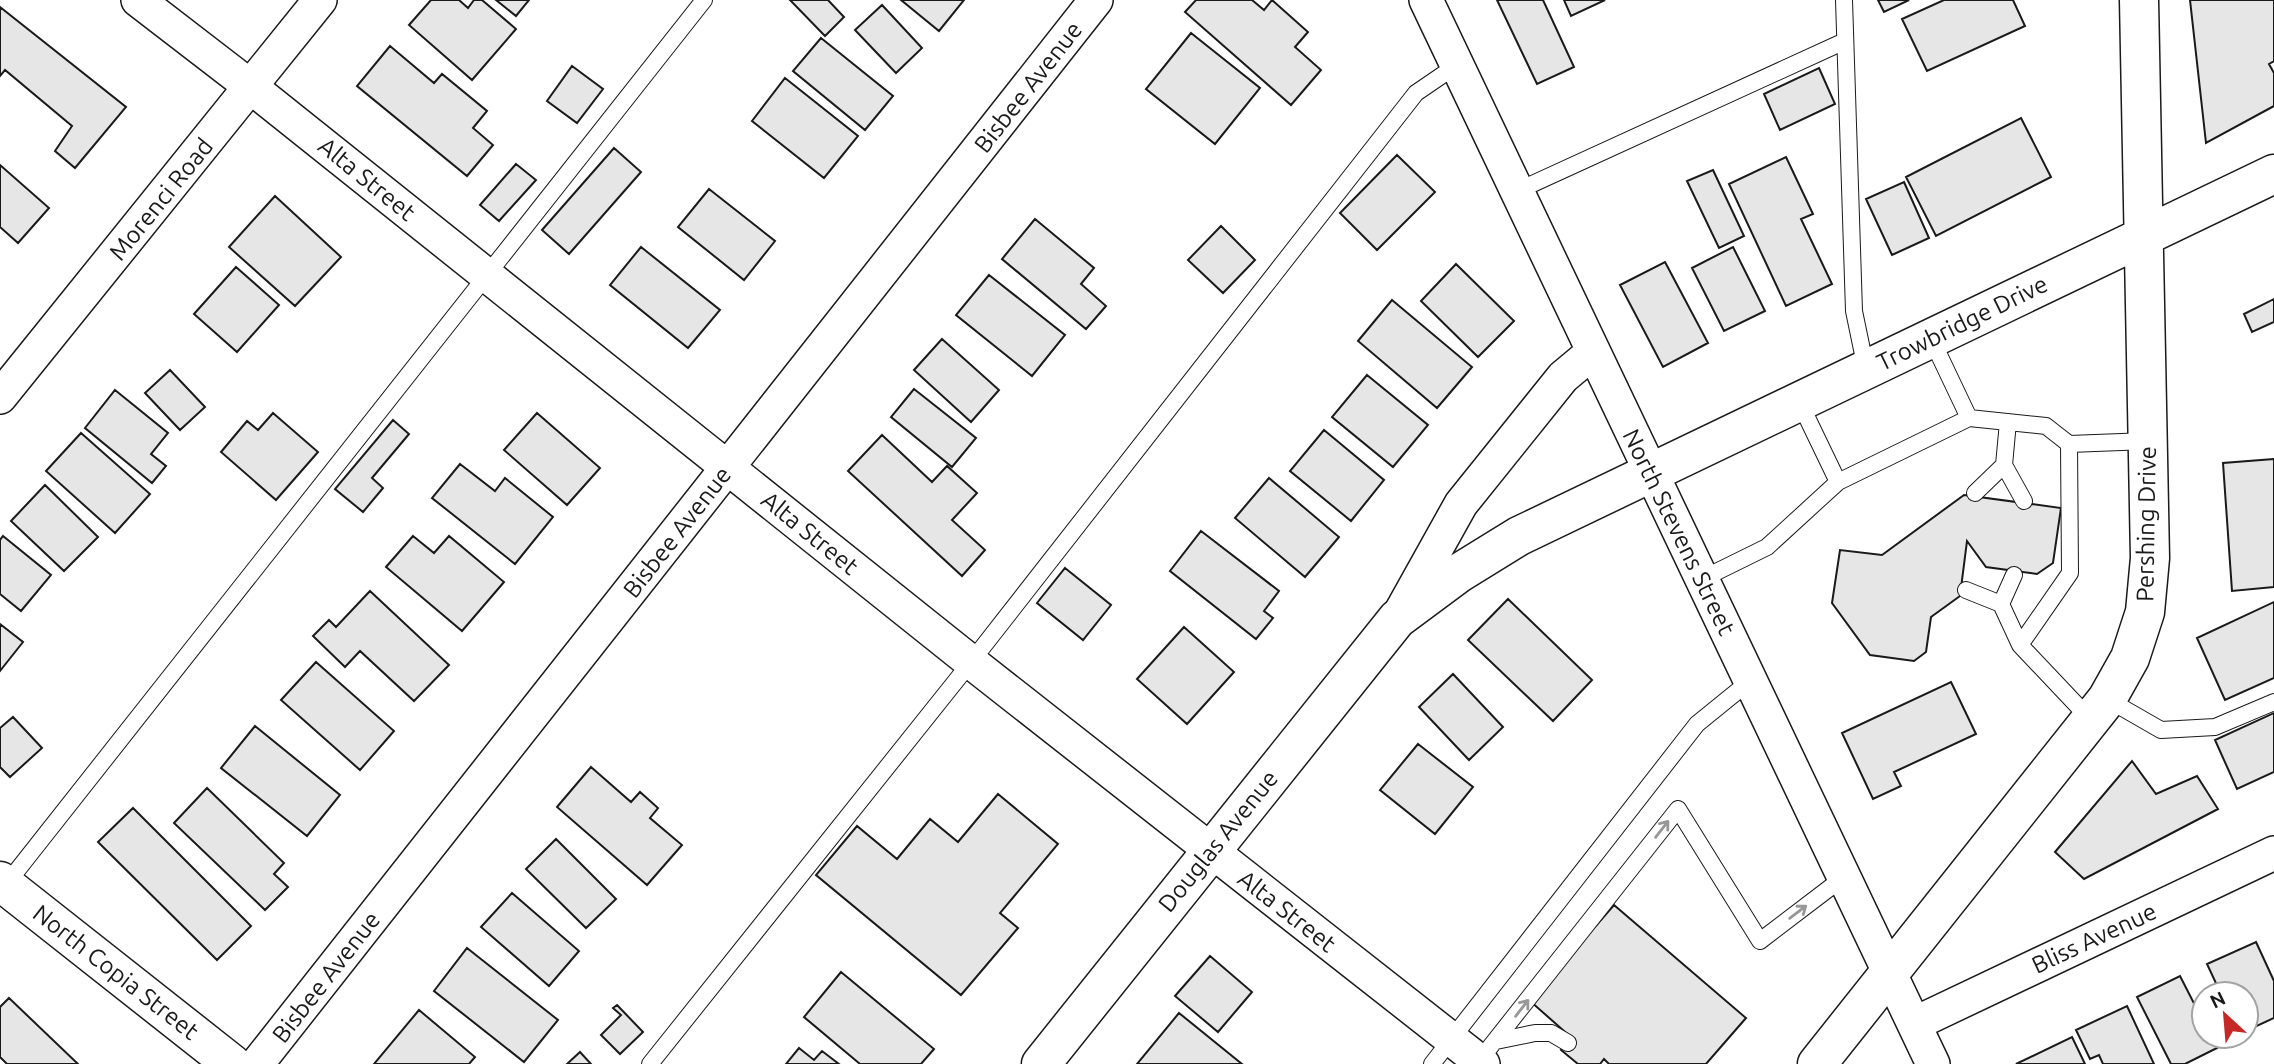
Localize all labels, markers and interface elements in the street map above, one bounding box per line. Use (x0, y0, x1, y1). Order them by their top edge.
street label: Bisbee Avenue (969, 16, 1087, 158)
street label: Alta Street (313, 132, 421, 226)
street label: Morenci Road (104, 133, 218, 265)
street label: Trowbridge Drive (1872, 270, 2052, 376)
street label: North Stevens Street (1617, 425, 1741, 640)
street label: Pershing Drive (2131, 446, 2161, 602)
street label: Bisbee Avenue (618, 461, 736, 603)
street label: Alta Street (756, 486, 864, 580)
street label: Douglas Avenue (1153, 765, 1283, 917)
one-way arrow (1655, 820, 1670, 839)
street label: Alta Street (1233, 865, 1342, 958)
street label: Bliss Avenue (2027, 897, 2161, 979)
street label: North Copia Street (28, 899, 204, 1045)
one-way arrow (1788, 905, 1807, 919)
street label: Bisbee Avenue (267, 906, 385, 1048)
north arrow (2190, 980, 2260, 1050)
text: N (2206, 987, 2229, 1013)
one-way arrow (1514, 999, 1529, 1018)

